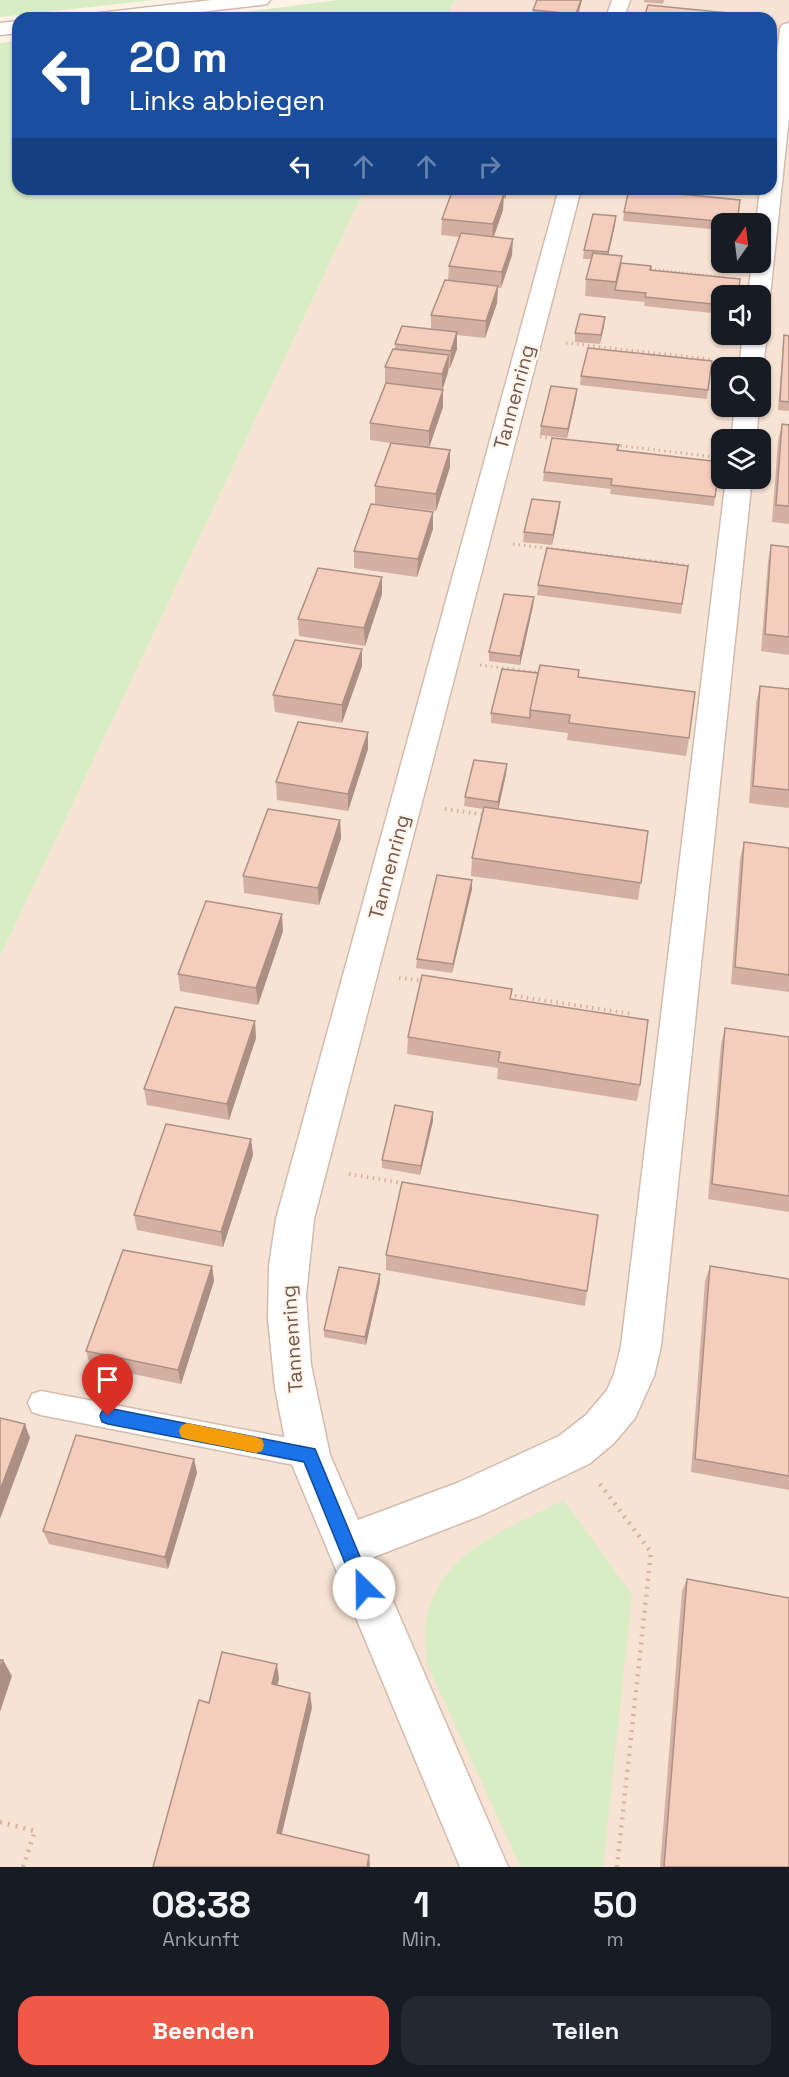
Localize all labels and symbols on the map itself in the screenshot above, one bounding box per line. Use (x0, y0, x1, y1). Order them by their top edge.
north arrow (711, 213, 771, 273)
street label: Tannenring (488, 342, 540, 452)
street label: Tannenring (363, 812, 415, 922)
street label: Tannenring (275, 1284, 309, 1394)
pin (82, 1354, 133, 1416)
position arrow (332, 1556, 396, 1620)

